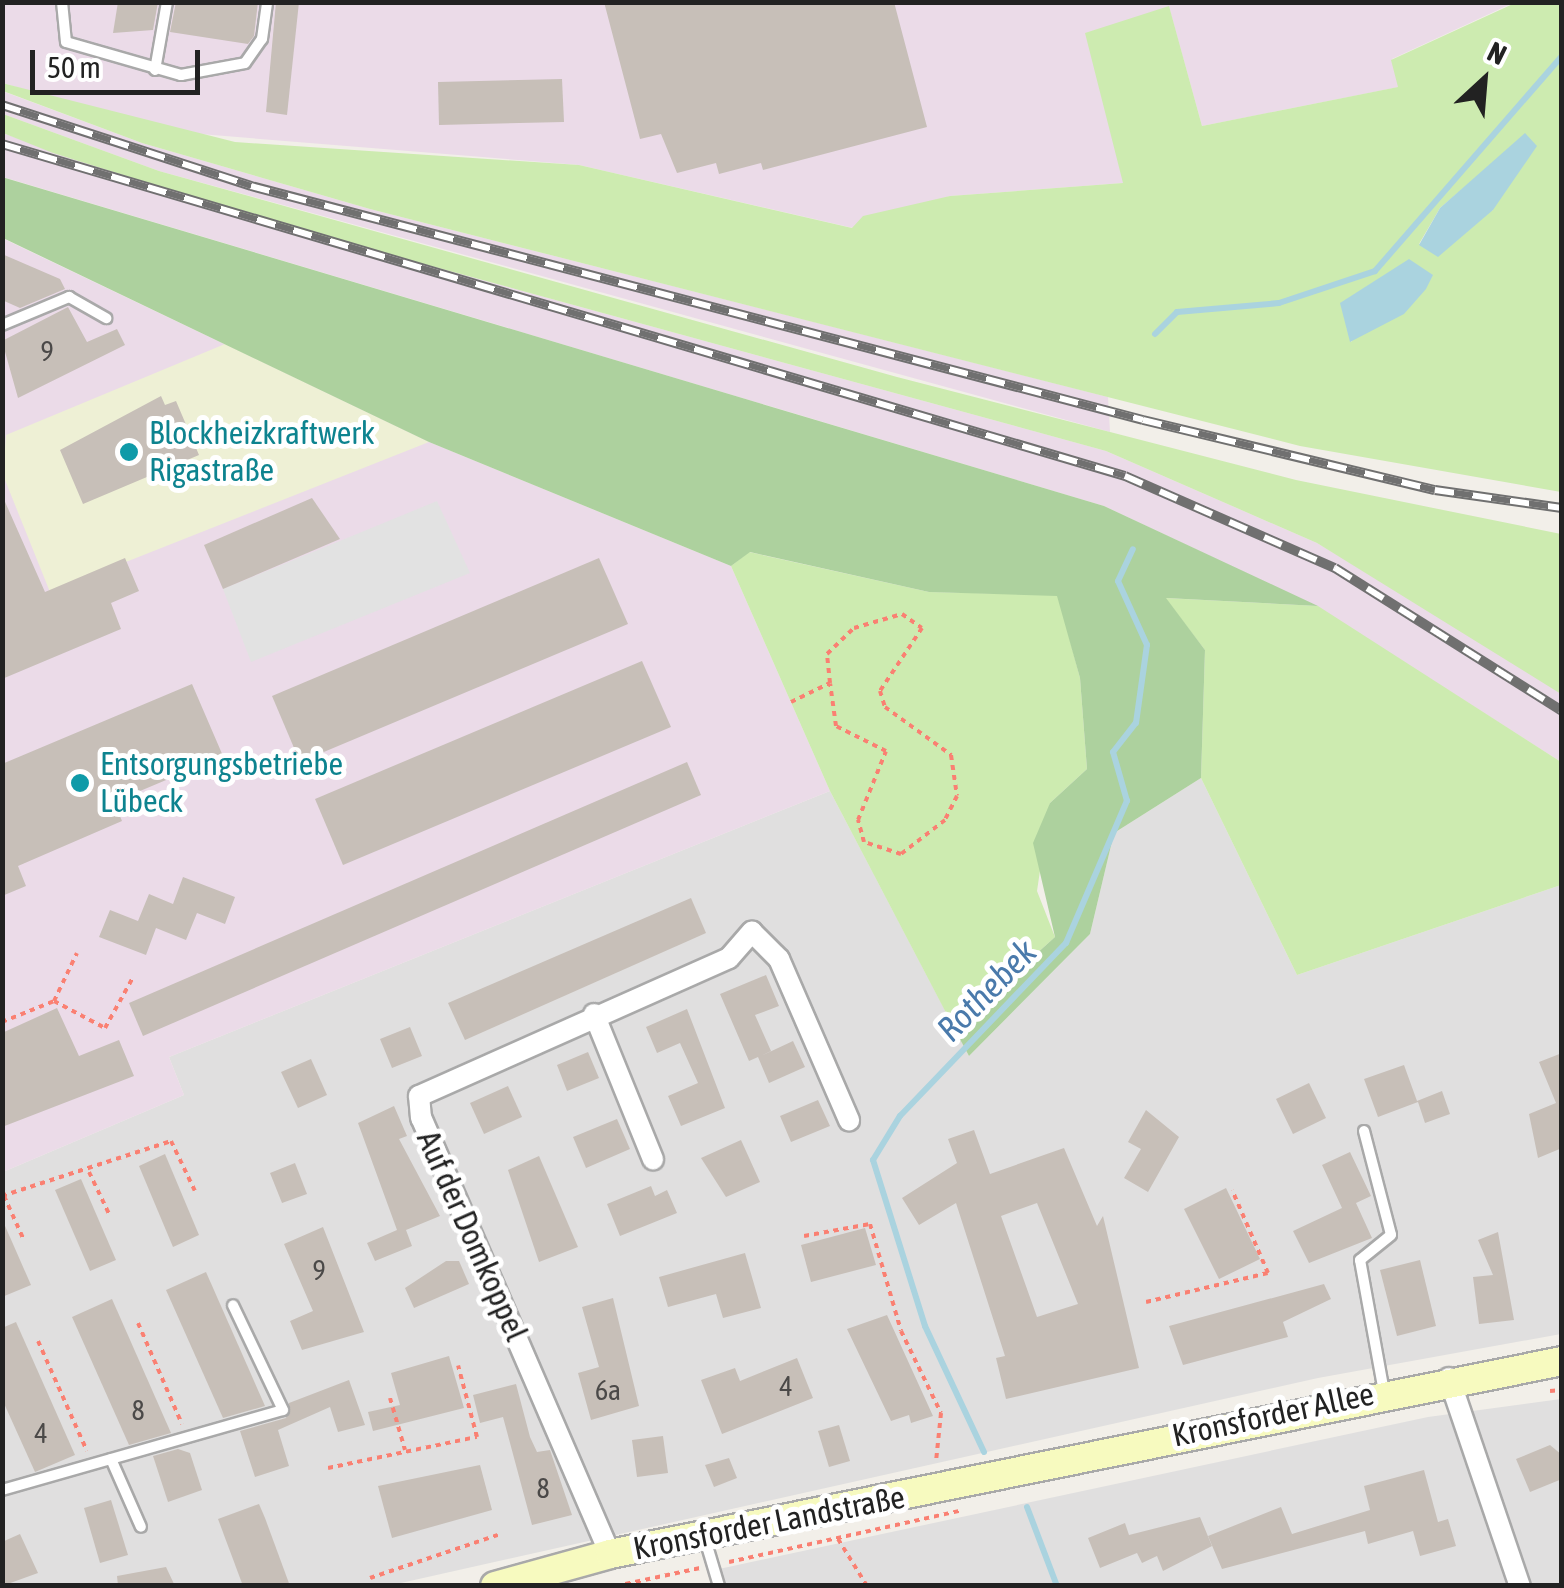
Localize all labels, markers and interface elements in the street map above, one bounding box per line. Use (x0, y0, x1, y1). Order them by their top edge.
scale bar (35, 30, 205, 92)
north arrow (1434, 30, 1534, 130)
text: N (1483, 35, 1512, 71)
text: 50 m (47, 50, 101, 84)
house number: 9 (40, 334, 54, 368)
place label: Blockheizkraftwerk Rigastraße (149, 415, 375, 490)
marker: Blockheizkraftwerk Rigastraße (118, 441, 140, 463)
place label: Entsorgungsbetriebe Lübeck (100, 746, 343, 821)
marker: Entsorgungsbetriebe Lübeck (69, 772, 91, 794)
water label: Rothebek (928, 931, 1044, 1049)
street label: Auf der Domkoppel (409, 1125, 535, 1347)
house number: 9 (312, 1253, 326, 1287)
house number: 4 (779, 1369, 793, 1403)
house number: 6a (595, 1373, 621, 1407)
street label: Kronsforder Allee (1169, 1375, 1377, 1455)
house number: 8 (131, 1393, 145, 1427)
house number: 4 (34, 1416, 48, 1450)
house number: 8 (536, 1471, 550, 1505)
street label: Kronsforder Landstraße (630, 1478, 908, 1568)

